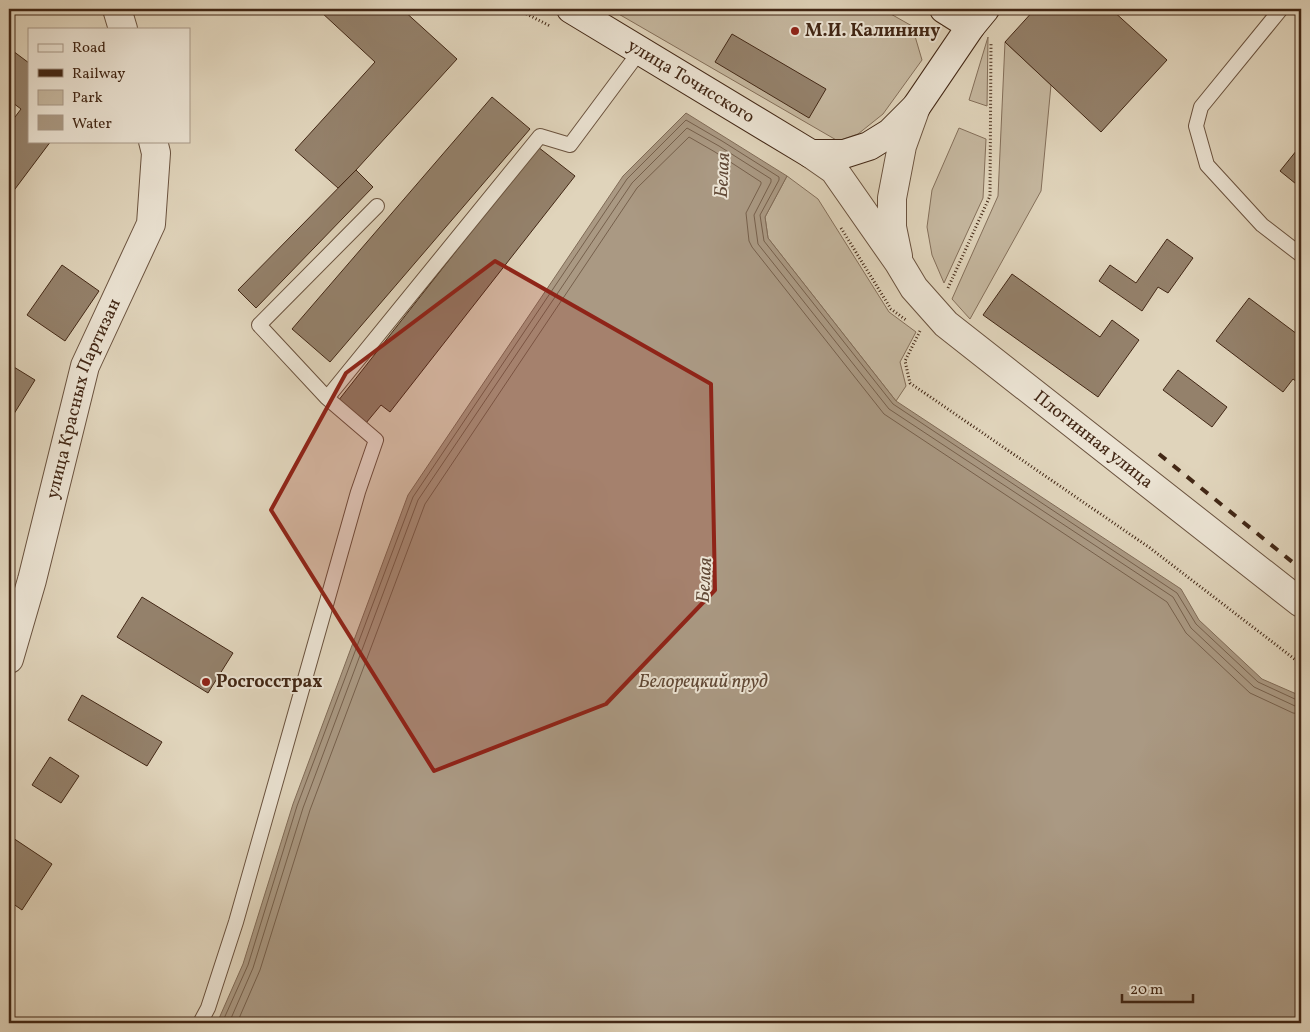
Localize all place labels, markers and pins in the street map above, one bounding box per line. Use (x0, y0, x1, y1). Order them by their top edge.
place label: М.И. Калинину (805, 19, 940, 44)
marker: М.И. Калинину (789, 25, 801, 37)
place label: Росгосстрах (216, 670, 323, 695)
marker: Росгосстрах (200, 676, 212, 688)

